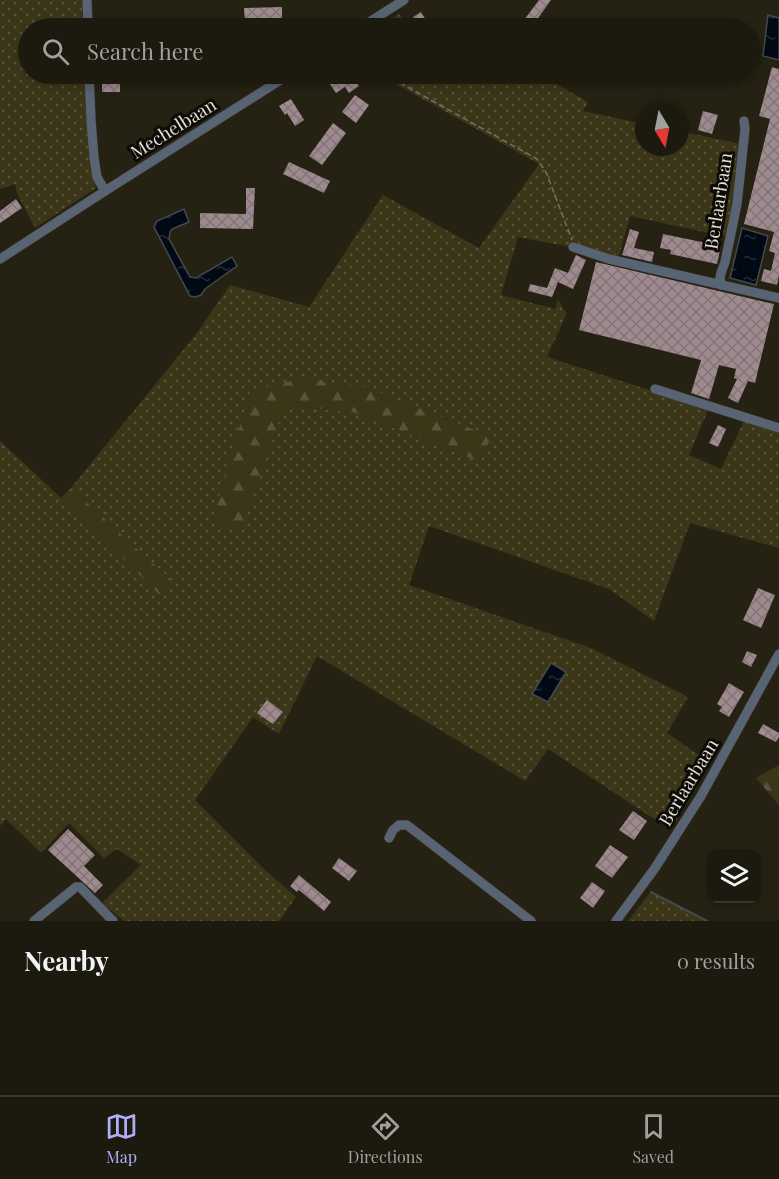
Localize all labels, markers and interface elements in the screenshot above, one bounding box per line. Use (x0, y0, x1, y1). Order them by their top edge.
search box (18, 18, 761, 84)
icon: search (39, 35, 72, 68)
text: Search here (87, 36, 203, 66)
street label: Mechelbaan (126, 92, 221, 164)
north arrow (635, 102, 689, 156)
street label: Berlaarbaan (699, 151, 738, 251)
street label: Berlaarbaan (653, 734, 724, 830)
map controls (707, 849, 761, 903)
button: layers (707, 849, 761, 903)
text: Nearby (24, 943, 109, 978)
text: 0 results (677, 947, 755, 974)
tab: Map (105, 1110, 138, 1167)
tab: Directions (348, 1110, 423, 1167)
tab: Saved (632, 1110, 674, 1167)

